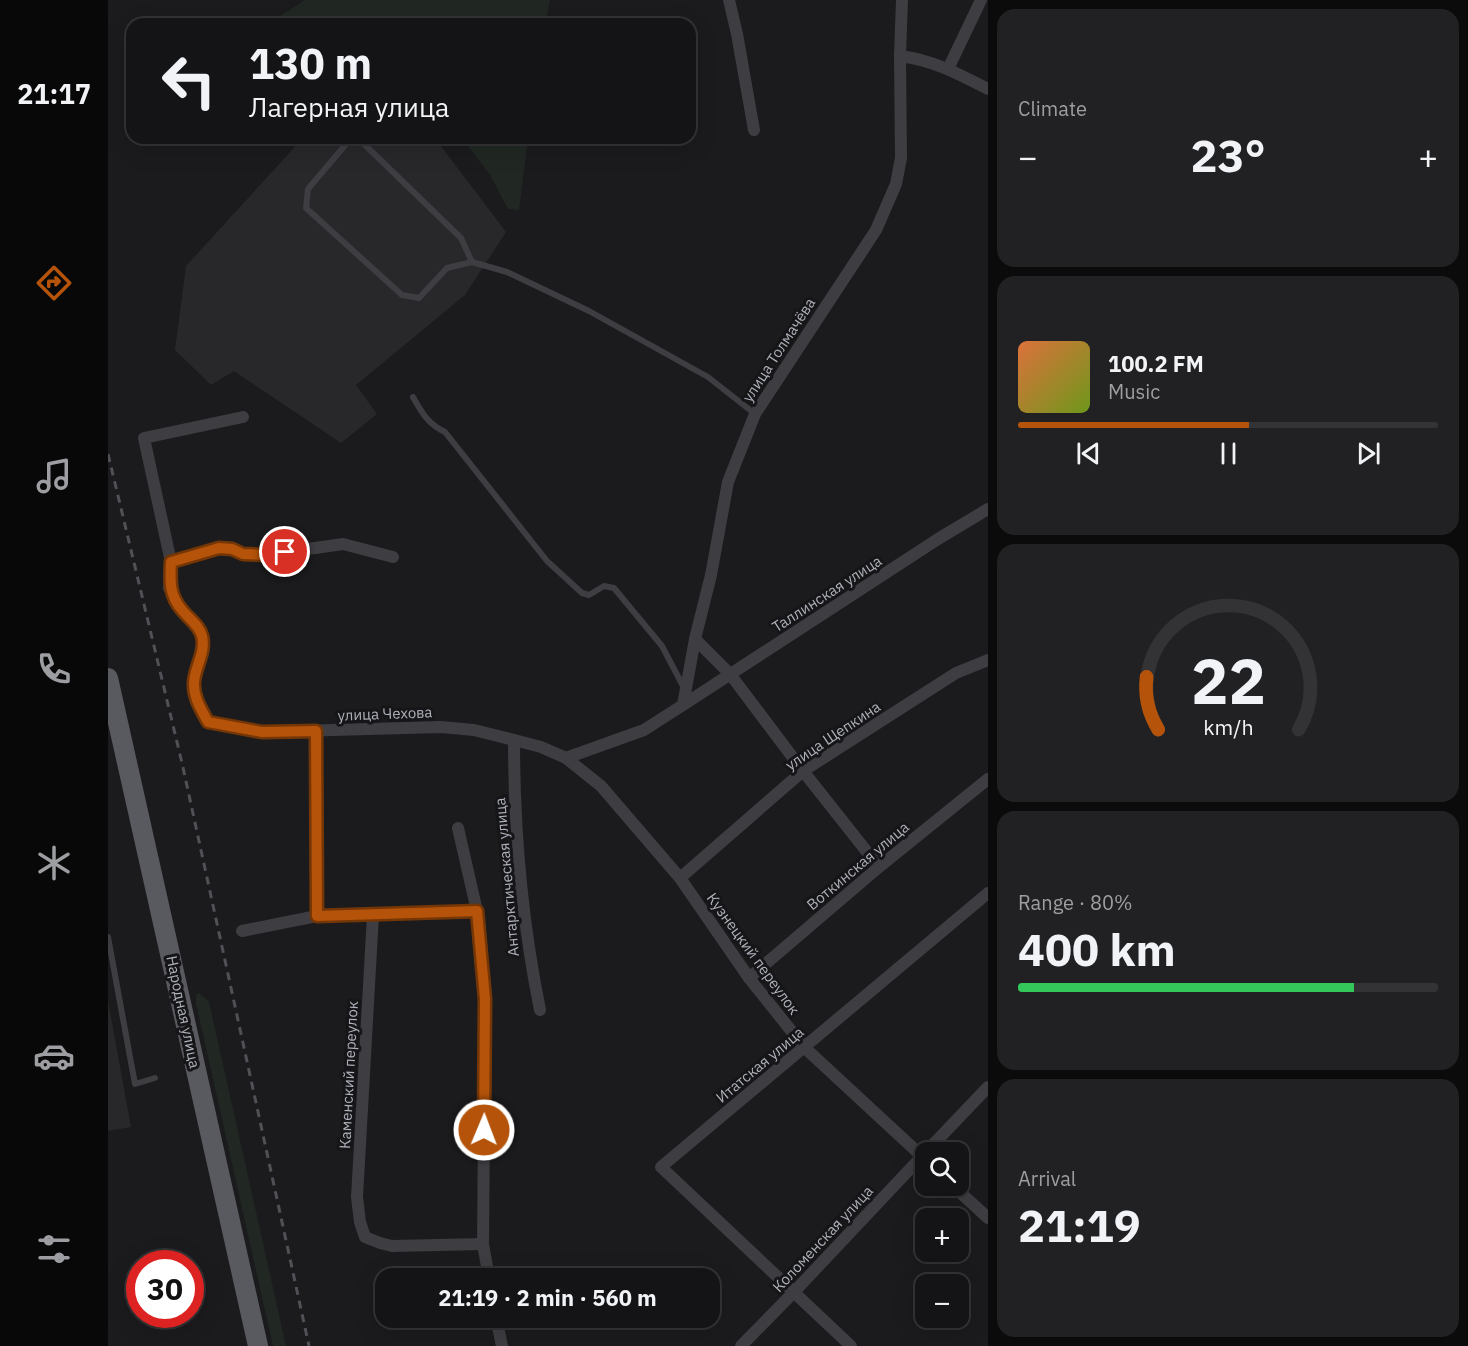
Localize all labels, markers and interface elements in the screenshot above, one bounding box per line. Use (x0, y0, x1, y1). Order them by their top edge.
text: 130 m (249, 36, 372, 91)
icon: left (150, 42, 228, 120)
text: 21:17 (17, 76, 91, 111)
text: Лагерная улица (249, 89, 450, 124)
text: Climate (1018, 95, 1087, 122)
text: 23° (1190, 126, 1266, 184)
text: − (1018, 135, 1038, 178)
text: + (1418, 135, 1438, 178)
icon: directions (33, 262, 75, 304)
street label: улица Толмачёва (738, 294, 819, 405)
text: 100.2 FM (1108, 349, 1204, 378)
text: Music (1108, 378, 1160, 405)
icon: previous (1072, 437, 1105, 470)
icon: pause (1212, 437, 1245, 470)
icon: next (1352, 437, 1385, 470)
icon: music (33, 455, 75, 497)
pin (259, 526, 310, 577)
icon: arrive (268, 535, 301, 568)
street label: Таллинская улица (768, 551, 885, 636)
text: 22 (1191, 640, 1265, 721)
icon: phone (33, 648, 75, 690)
street label: улица Щепкина (782, 697, 884, 774)
street label: улица Чехова (337, 702, 433, 725)
text: km/h (1203, 713, 1253, 741)
street label: Антарктическая улица (490, 797, 523, 957)
street label: Воткинская улица (803, 817, 913, 914)
icon: climate (33, 842, 75, 884)
street label: Кузнецкий переулок (703, 889, 804, 1018)
text: Range · 80% (1018, 889, 1133, 916)
text: 400 km (1018, 920, 1176, 978)
street label: Народная улица (162, 954, 205, 1070)
street label: Каменский переулок (335, 1000, 362, 1150)
street label: Итатская улица (712, 1022, 807, 1107)
icon: car (33, 1035, 75, 1077)
position arrow (452, 1098, 516, 1162)
map controls (915, 1142, 969, 1328)
button: search (915, 1142, 969, 1196)
text: Arrival (1018, 1165, 1076, 1192)
street label: Коломенская улица (768, 1181, 877, 1296)
text: 21:19 (1018, 1196, 1141, 1254)
button: + (915, 1208, 969, 1262)
icon: filters (33, 1228, 75, 1270)
speed limit sign: 30 (126, 1250, 204, 1328)
button: − (915, 1274, 969, 1328)
text: 21:19 · 2 min · 560 m (438, 1283, 657, 1312)

